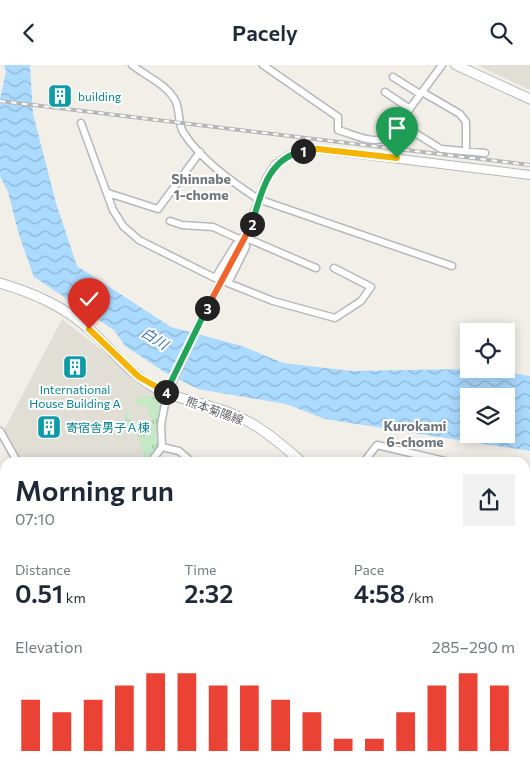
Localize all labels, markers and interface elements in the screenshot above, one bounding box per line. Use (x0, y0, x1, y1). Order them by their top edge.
icon: back (15, 19, 43, 47)
text: Pacely (232, 19, 298, 46)
icon: search (487, 19, 515, 47)
building icon: building (47, 83, 73, 109)
place label: building (78, 89, 122, 103)
pin (376, 107, 418, 158)
icon: arrive (383, 114, 411, 142)
pin: 1 (290, 139, 316, 163)
text: 1 (300, 143, 307, 160)
district label: Shinnabe 1-chome (171, 170, 231, 203)
pin: 2 (240, 211, 264, 237)
text: 2 (249, 216, 256, 233)
pin (68, 278, 110, 329)
icon: check (75, 285, 103, 313)
pin: 3 (194, 295, 220, 321)
text: 3 (203, 300, 212, 317)
water label: 白川 (139, 323, 173, 354)
map controls (460, 323, 515, 443)
button: locate (460, 323, 515, 378)
building icon: International House Building A (62, 354, 88, 380)
pin: 4 (154, 379, 178, 405)
place label: International House Building A (29, 382, 121, 410)
text: 4 (162, 384, 171, 401)
button: layers (460, 388, 515, 443)
street label: 熊本菊陽線 (184, 393, 246, 427)
building icon: 寄宿舎男子Ａ棟 (36, 414, 62, 440)
district label: Kurokami 6-chome (383, 417, 447, 450)
place label: 寄宿舎男子Ａ棟 (66, 420, 150, 434)
text: Morning run (15, 473, 174, 507)
button: share (463, 474, 515, 526)
text: 07:10 (15, 509, 55, 528)
text: Distance (15, 561, 71, 578)
text: Time (184, 561, 217, 578)
text: Pace (354, 561, 384, 578)
text: 0.51 (15, 578, 63, 608)
text: 2:32 (184, 578, 233, 608)
text: 4:58 (354, 578, 405, 608)
text: km (63, 589, 86, 606)
text: /km (405, 589, 434, 606)
text: Elevation (15, 637, 83, 656)
text: 285–290 m (432, 637, 515, 656)

